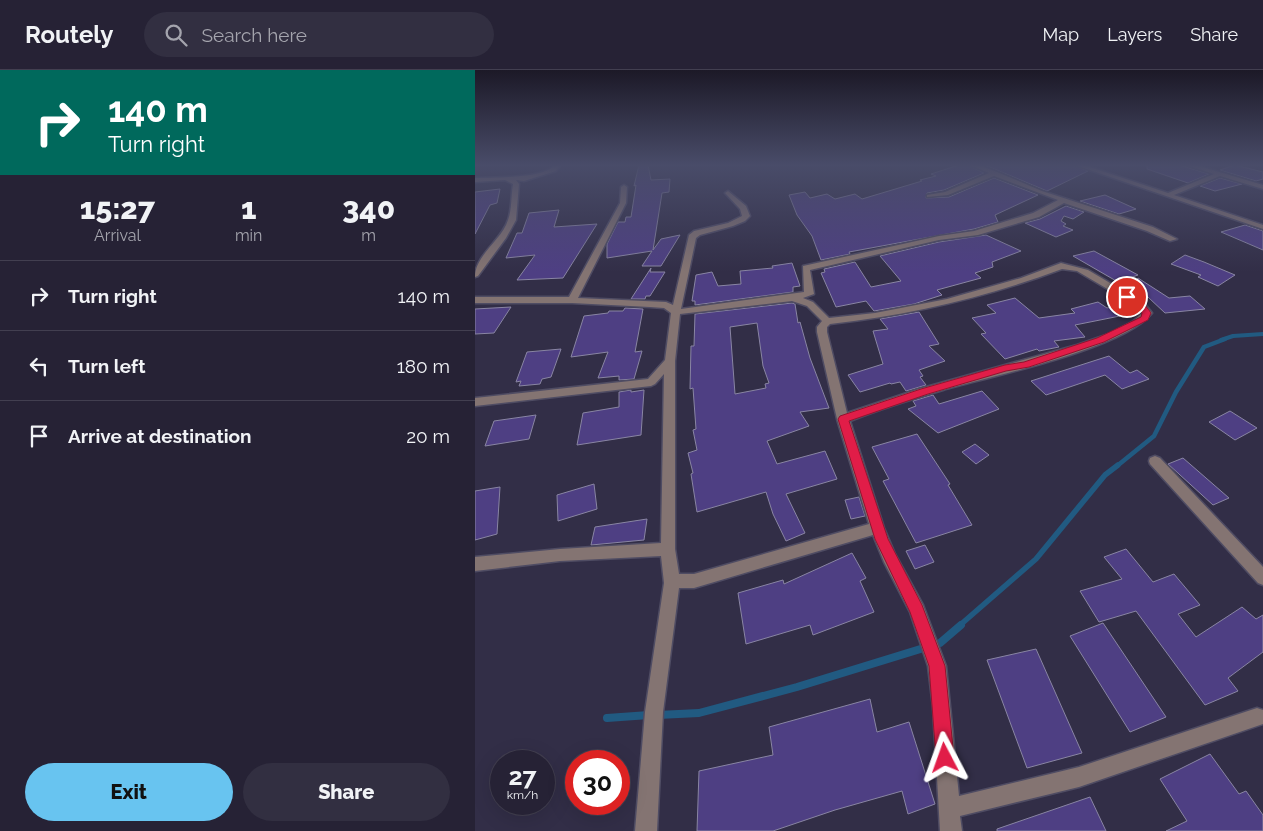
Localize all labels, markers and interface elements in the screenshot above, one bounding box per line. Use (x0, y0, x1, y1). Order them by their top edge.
search box (144, 12, 494, 57)
text: Routely (25, 20, 114, 49)
icon: search (162, 21, 190, 49)
text: Search here (202, 24, 307, 46)
text: Map (1043, 24, 1079, 45)
text: Layers (1107, 24, 1162, 45)
text: Share (1190, 24, 1238, 45)
text: 140 m (108, 89, 208, 130)
icon: right (25, 90, 90, 155)
text: Turn right (108, 131, 205, 157)
text: 15:27 (80, 191, 155, 226)
text: 1 (241, 191, 256, 226)
text: 340 (342, 191, 395, 226)
text: Arrival (94, 226, 141, 245)
text: min (235, 226, 262, 245)
text: m (361, 226, 376, 245)
pin (1106, 276, 1148, 318)
icon: right (25, 282, 53, 310)
icon: arrive (1113, 283, 1141, 311)
text: Turn right (68, 285, 157, 307)
text: 140 m (398, 285, 450, 307)
icon: left (25, 352, 53, 380)
text: Turn left (68, 355, 145, 377)
text: 180 m (397, 355, 450, 377)
icon: arrive (25, 422, 53, 450)
text: Arrive at destination (68, 425, 252, 447)
text: 20 m (406, 425, 450, 447)
position arrow (918, 731, 970, 783)
speed limit sign: 30 (565, 750, 630, 815)
text: 27 (508, 761, 537, 791)
button: Exit (25, 763, 233, 821)
button: Share (243, 763, 450, 821)
text: km/h (507, 788, 538, 802)

